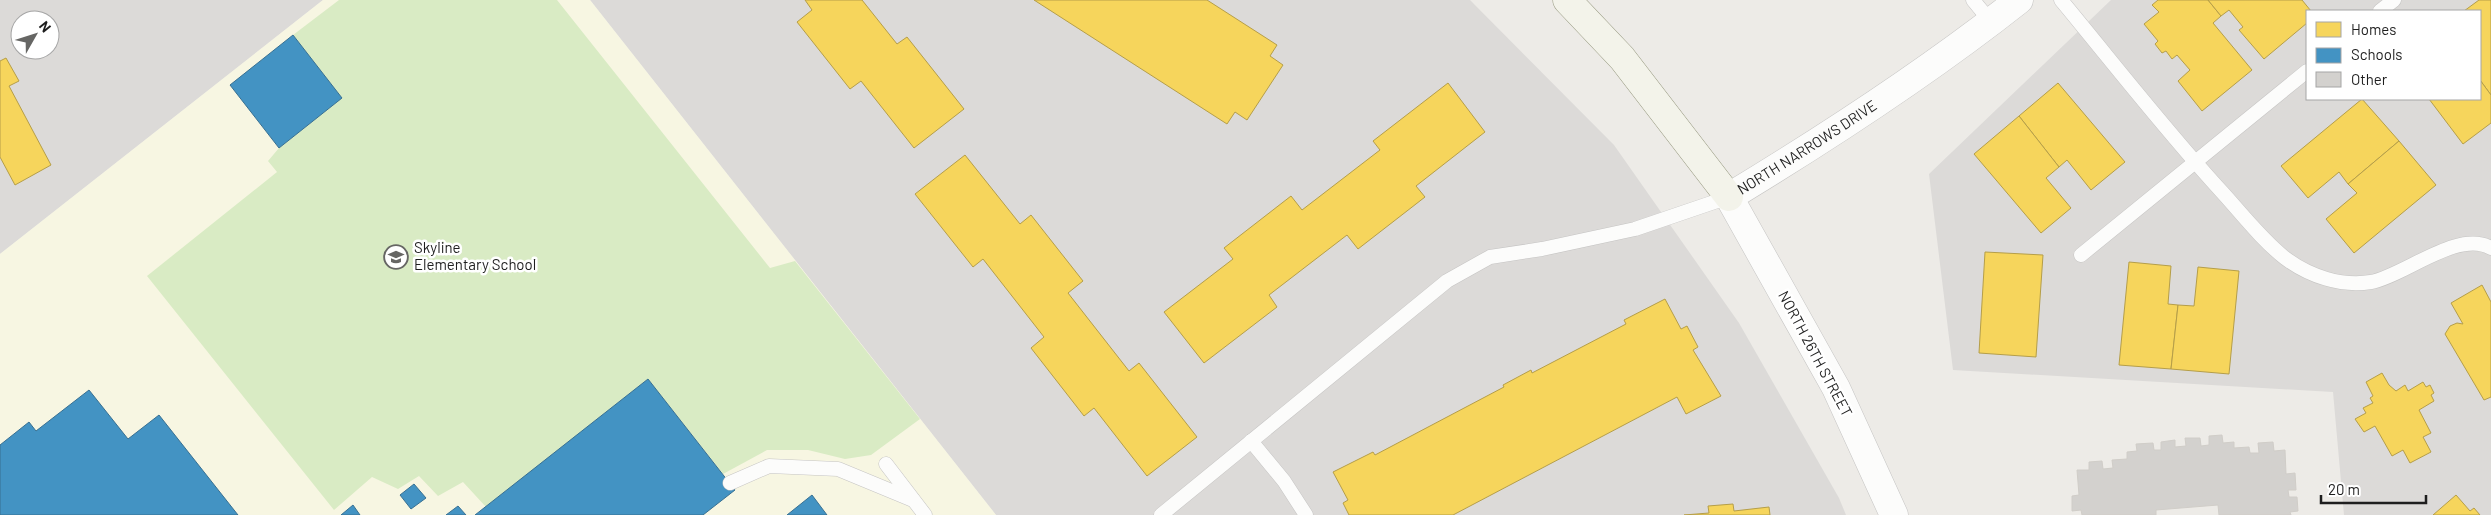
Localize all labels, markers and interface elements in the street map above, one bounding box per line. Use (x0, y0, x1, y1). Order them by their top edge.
north arrow (10, 10, 60, 60)
legend (2306, 10, 2481, 100)
text: N (36, 18, 55, 35)
text: Homes (2351, 20, 2396, 38)
text: Schools (2351, 45, 2403, 63)
text: Other (2351, 70, 2388, 88)
street label: NORTH NARROWS DRIVE (1734, 96, 1880, 198)
place label: Skyline Elementary School (414, 238, 536, 273)
school or university icon: Skyline Elementary School (383, 244, 409, 270)
street label: NORTH 26TH STREET (1775, 288, 1857, 420)
scale bar (2321, 472, 2426, 504)
text: 20 m (2328, 480, 2360, 498)

